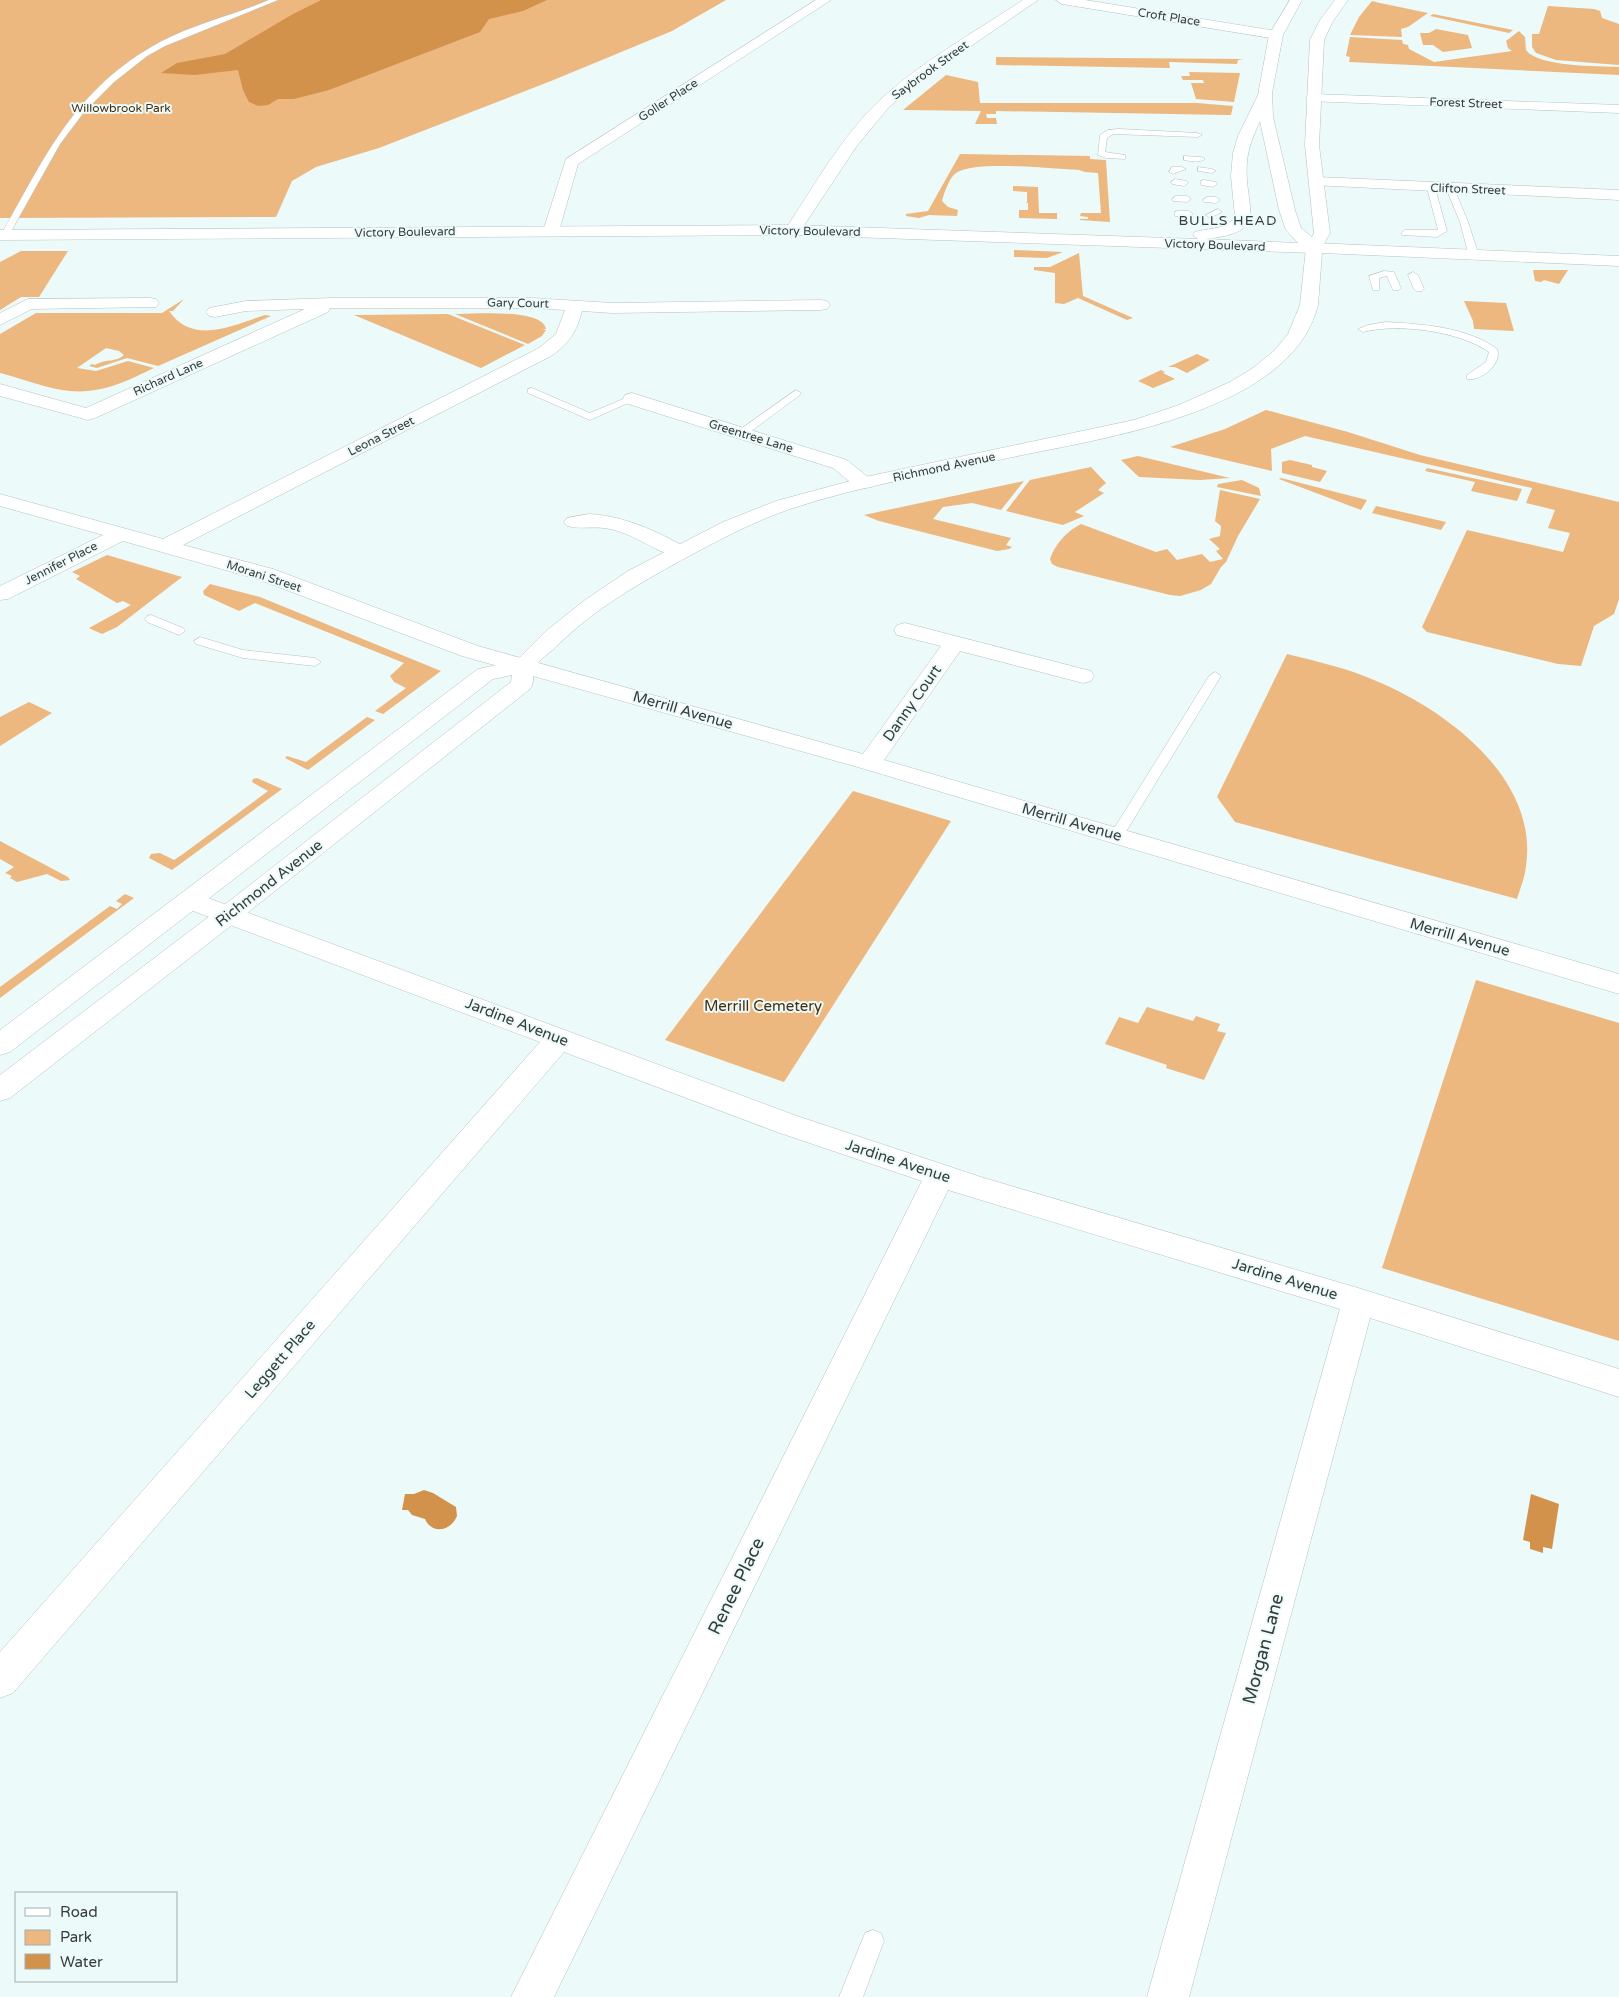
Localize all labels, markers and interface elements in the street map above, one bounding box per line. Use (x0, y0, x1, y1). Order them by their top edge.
street label: Croft Place (1137, 5, 1201, 29)
street label: Saybrook Street (889, 37, 971, 102)
street label: Goller Place (636, 76, 700, 124)
street label: Forest Street (1429, 95, 1503, 111)
park label: Willowbrook Park (71, 101, 171, 115)
street label: Clifton Street (1430, 181, 1506, 197)
district label: BULLS HEAD (1178, 212, 1278, 229)
street label: Victory Boulevard (759, 223, 861, 239)
street label: Victory Boulevard (354, 224, 456, 240)
street label: Victory Boulevard (1164, 236, 1266, 254)
street label: Gary Court (487, 295, 549, 311)
street label: Richard Lane (131, 355, 205, 399)
street label: Leona Street (346, 413, 417, 459)
street label: Greentree Lane (707, 416, 795, 456)
street label: Richmond Avenue (891, 449, 997, 485)
street label: Jennifer Place (22, 539, 100, 587)
street label: Morani Street (225, 557, 304, 595)
street label: Danny Court (879, 661, 945, 745)
street label: Merrill Avenue (631, 687, 735, 733)
street label: Merrill Avenue (1020, 799, 1124, 845)
street label: Richmond Avenue (212, 836, 326, 930)
street label: Merrill Avenue (1408, 914, 1512, 960)
street label: Jardine Avenue (463, 994, 571, 1050)
park label: Merrill Cemetery (704, 997, 822, 1015)
street label: Jardine Avenue (843, 1136, 953, 1186)
street label: Jardine Avenue (1230, 1254, 1340, 1304)
street label: Leggett Place (241, 1316, 319, 1402)
street label: Renee Place (703, 1534, 769, 1638)
street label: Morgan Lane (1238, 1591, 1288, 1707)
legend (15, 1892, 178, 1982)
text: Road (60, 1903, 98, 1921)
text: Park (60, 1928, 92, 1946)
text: Water (60, 1953, 103, 1971)

